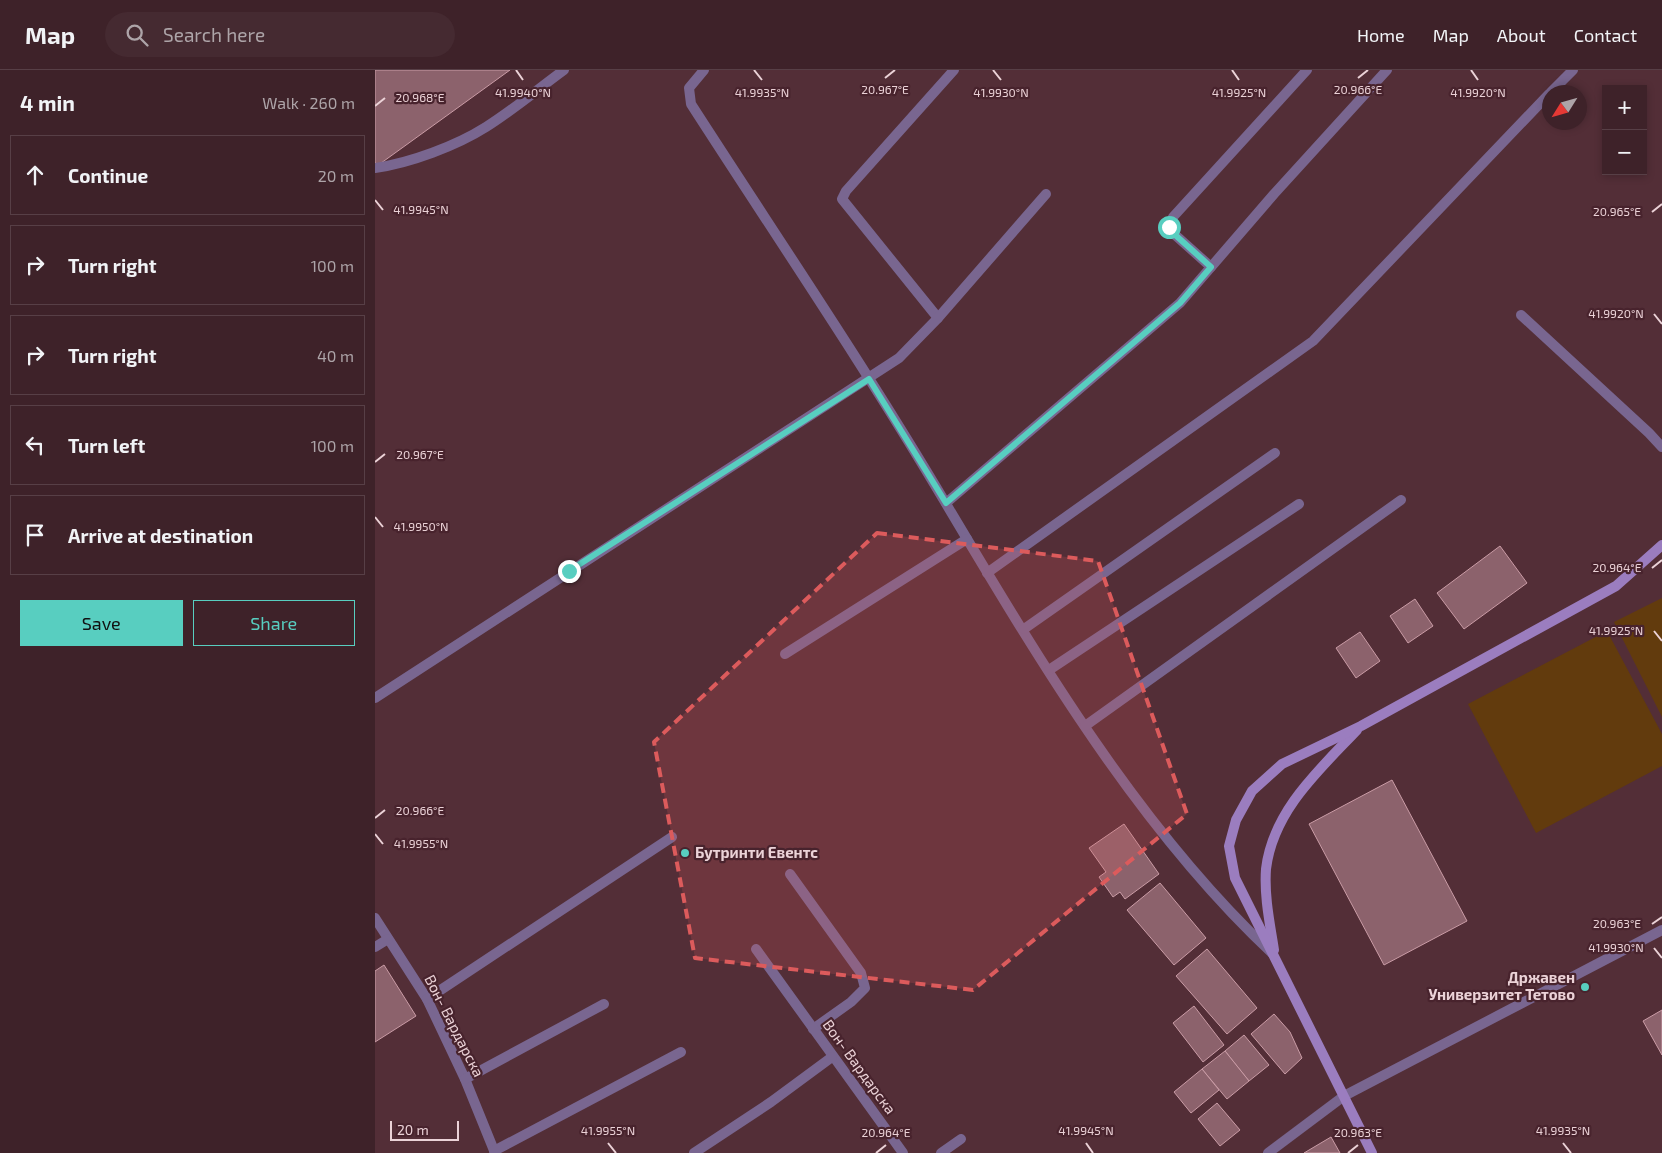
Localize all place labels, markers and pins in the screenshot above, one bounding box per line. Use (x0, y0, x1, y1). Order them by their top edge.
place label: Бутринти Евентс (695, 843, 818, 861)
marker: Бутринти Евентс (679, 847, 691, 859)
place label: Државен Универзитет Тетово (1428, 968, 1575, 1003)
marker: Државен Универзитет Тетово (1579, 981, 1591, 993)

